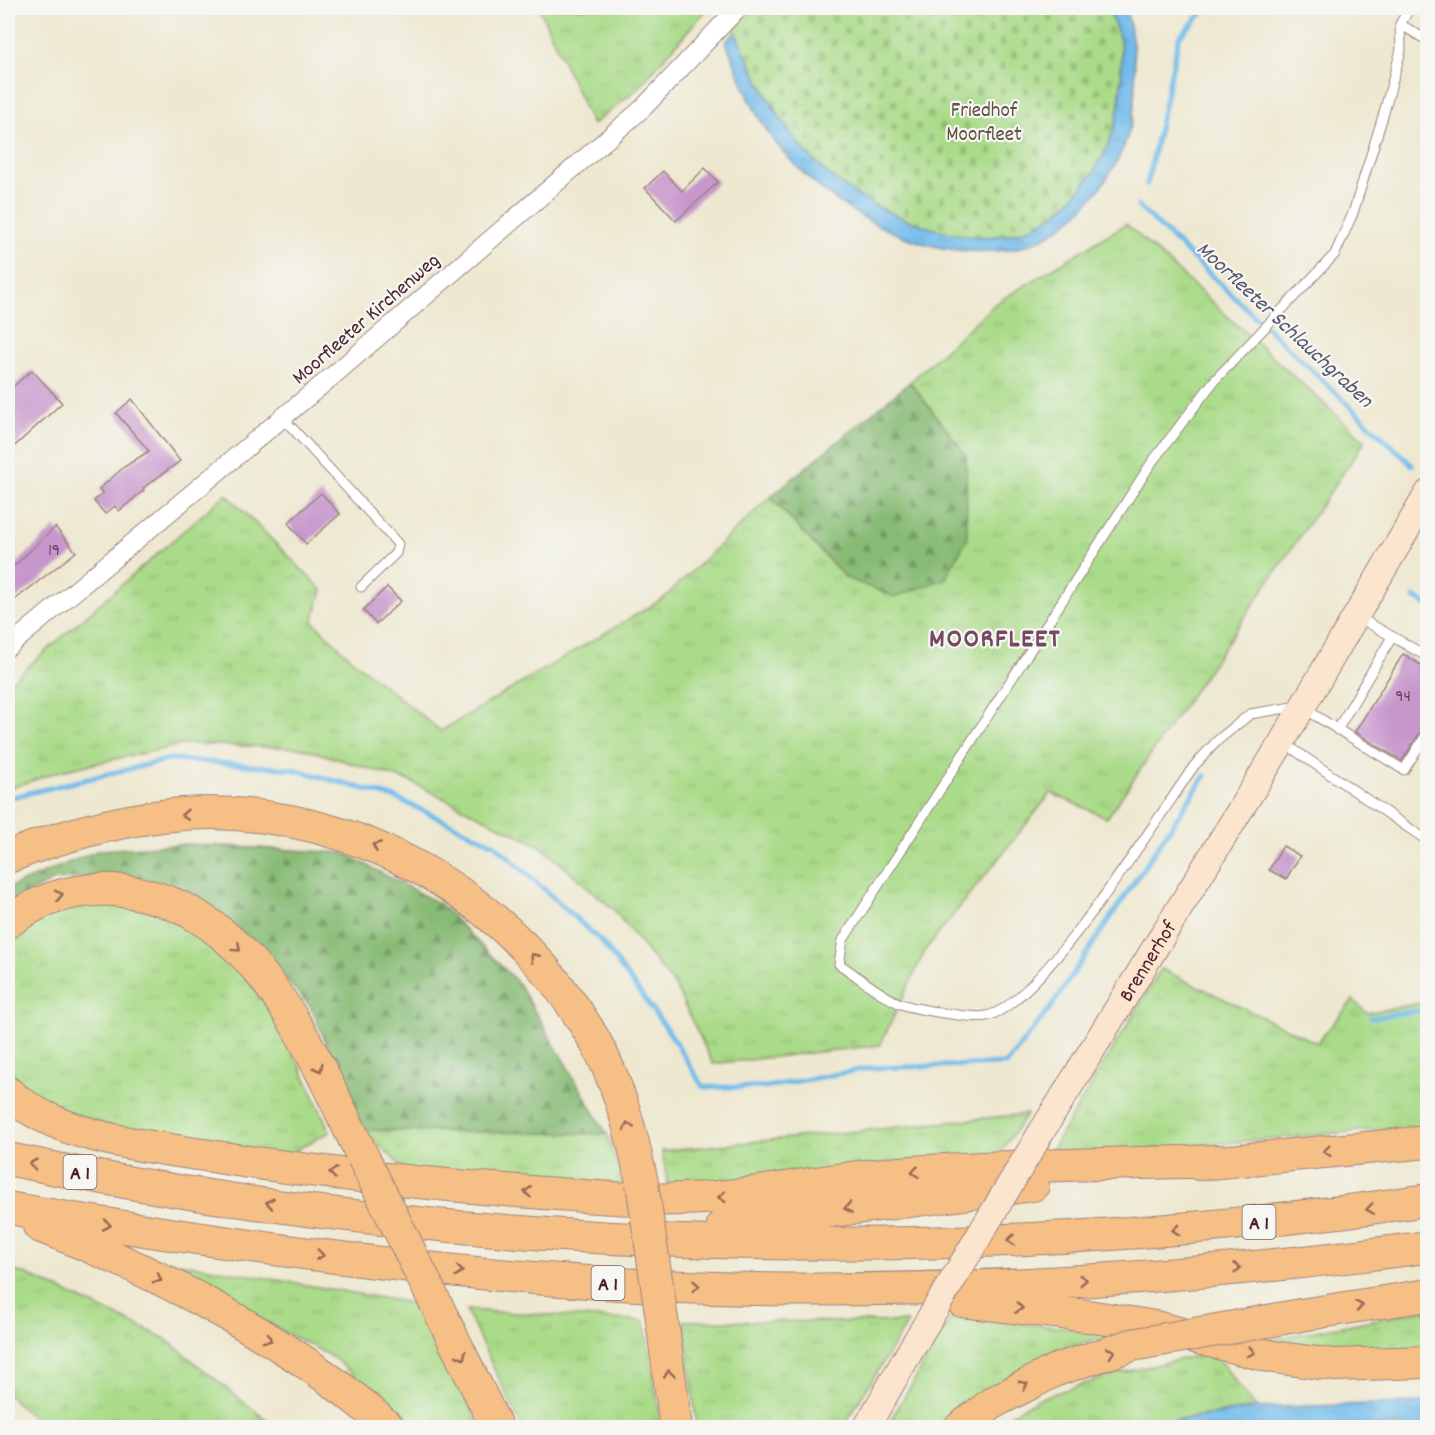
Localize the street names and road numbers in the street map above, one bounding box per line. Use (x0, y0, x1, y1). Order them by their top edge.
street label: Moorfleeter Kirchenweg (286, 247, 448, 393)
street label: Brennerhof (1113, 916, 1186, 1008)
road number: A 1 (64, 1155, 97, 1189)
road number: A 1 (1242, 1205, 1276, 1239)
road number: A 1 (592, 1266, 624, 1300)

